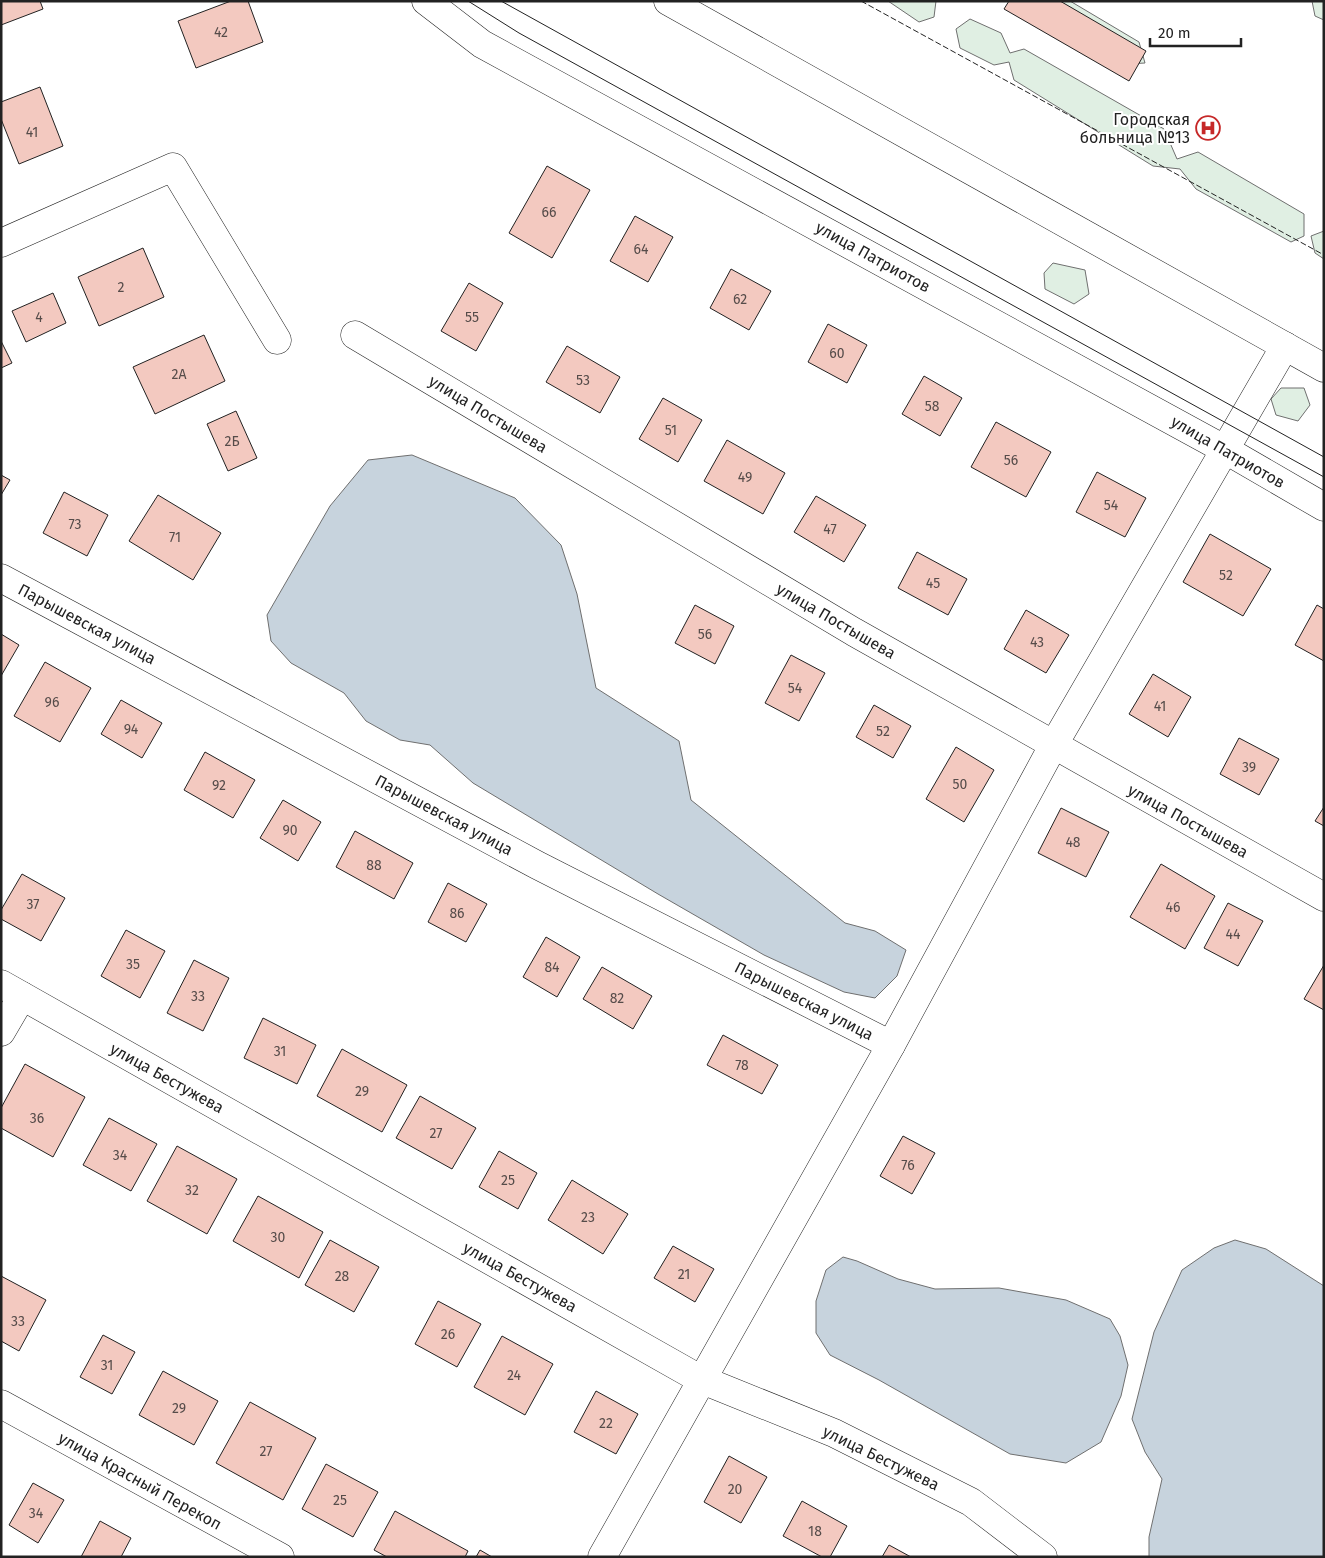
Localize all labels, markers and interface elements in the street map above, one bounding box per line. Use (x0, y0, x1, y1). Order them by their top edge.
scale bar (1150, 15, 1241, 47)
house number: 42 (214, 24, 228, 41)
text: 20 m (1158, 24, 1191, 42)
place label: Городская больница №13 (1080, 110, 1190, 147)
hospital icon: Городская больница №13 (1195, 115, 1221, 141)
house number: 41 (26, 124, 38, 141)
house number: 66 (542, 204, 556, 221)
street label: улица Патриотов (812, 218, 934, 296)
house number: 64 (634, 241, 649, 258)
house number: 2 (118, 279, 125, 296)
house number: 62 (733, 291, 747, 308)
house number: 4 (35, 309, 43, 326)
house number: 55 (465, 309, 479, 326)
house number: 60 (829, 345, 845, 362)
house number: 2А (172, 366, 186, 383)
street label: улица Постышева (425, 371, 551, 457)
house number: 53 (576, 372, 590, 389)
house number: 58 (925, 398, 940, 415)
street label: улица Патриотов (1168, 412, 1288, 492)
house number: 51 (665, 422, 677, 439)
house number: 2Б (224, 433, 240, 450)
house number: 56 (1004, 452, 1018, 469)
house number: 49 (738, 469, 752, 486)
house number: 54 (1104, 497, 1119, 514)
house number: 73 (68, 516, 82, 533)
house number: 47 (823, 521, 837, 538)
house number: 71 (169, 529, 181, 546)
house number: 52 (1219, 567, 1233, 584)
house number: 45 (926, 575, 940, 592)
street label: улица Постышева (773, 579, 899, 663)
street label: Парышевская улица (15, 580, 159, 668)
house number: 56 (698, 626, 712, 643)
house number: 43 (1030, 634, 1044, 651)
house number: 54 (788, 680, 803, 697)
house number: 96 (45, 694, 59, 711)
house number: 41 (1154, 698, 1166, 715)
house number: 94 (124, 721, 139, 738)
house number: 52 (876, 723, 890, 740)
house number: 39 (1242, 759, 1256, 776)
street label: Парышевская улица (372, 771, 516, 859)
house number: 50 (953, 776, 968, 793)
house number: 92 (212, 777, 226, 794)
street label: улица Постышева (1125, 780, 1251, 862)
house number: 90 (282, 822, 298, 839)
house number: 48 (1065, 834, 1081, 851)
house number: 88 (366, 857, 382, 874)
house number: 37 (26, 896, 40, 913)
house number: 46 (1166, 899, 1180, 916)
house number: 86 (449, 905, 465, 922)
house number: 44 (1226, 926, 1241, 943)
house number: 35 (126, 956, 140, 973)
street label: Парышевская улица (731, 958, 877, 1044)
house number: 84 (544, 959, 560, 976)
house number: 33 (191, 988, 205, 1005)
house number: 82 (610, 990, 624, 1007)
street label: улица Бестужева (107, 1039, 227, 1117)
house number: 31 (274, 1043, 286, 1060)
house number: 78 (735, 1057, 749, 1074)
house number: 29 (355, 1083, 369, 1100)
house number: 36 (30, 1110, 44, 1127)
house number: 27 (429, 1125, 443, 1142)
house number: 34 (113, 1147, 128, 1164)
house number: 76 (901, 1157, 915, 1174)
house number: 25 (501, 1172, 515, 1189)
house number: 32 (185, 1182, 199, 1199)
house number: 23 (581, 1209, 595, 1226)
house number: 30 (271, 1229, 286, 1246)
street label: улица Бестужева (460, 1238, 580, 1316)
house number: 21 (678, 1266, 690, 1283)
house number: 28 (335, 1268, 350, 1285)
house number: 33 (11, 1313, 25, 1330)
house number: 26 (441, 1326, 455, 1343)
house number: 31 (101, 1357, 113, 1374)
house number: 24 (507, 1367, 522, 1384)
house number: 29 (172, 1400, 186, 1417)
house number: 22 (599, 1415, 613, 1432)
street label: улица Бестужева (820, 1422, 942, 1494)
street label: улица Красный Перекоп (55, 1428, 225, 1534)
house number: 27 (259, 1443, 273, 1460)
house number: 20 (728, 1481, 743, 1498)
house number: 25 (333, 1492, 347, 1509)
house number: 34 (29, 1505, 44, 1522)
house number: 18 (808, 1523, 822, 1540)

